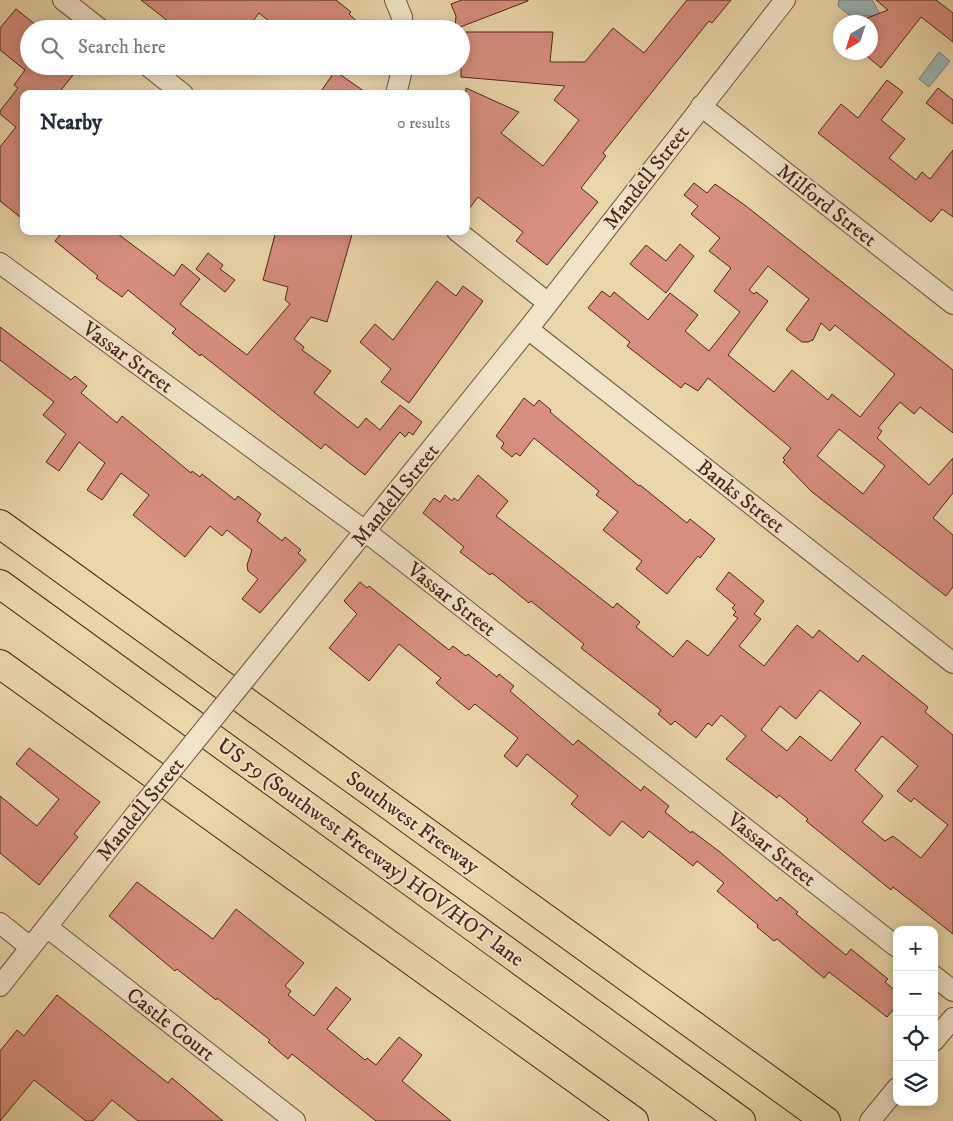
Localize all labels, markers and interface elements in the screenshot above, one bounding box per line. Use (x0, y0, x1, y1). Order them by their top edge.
north arrow (833, 15, 878, 60)
search box (20, 20, 470, 75)
icon: search (38, 34, 66, 62)
text: Search here (78, 36, 166, 59)
text: Nearby (40, 110, 102, 136)
text: 0 results (397, 113, 450, 133)
street label: Mandell Street (598, 120, 696, 235)
street label: Milford Street (771, 159, 882, 253)
street label: Vassar Street (76, 316, 178, 400)
street label: Mandell Street (346, 439, 445, 552)
street label: Banks Street (691, 454, 790, 539)
street label: Vassar Street (401, 556, 501, 643)
street label: US 59 (Southwest Freeway) HOV/HOT lane (212, 733, 529, 973)
street label: Mandell Street (91, 753, 190, 866)
street label: Southwest Freeway (341, 766, 485, 881)
street label: Vassar Street (721, 806, 821, 893)
map controls (893, 926, 938, 1106)
button: + (893, 926, 938, 971)
button: − (893, 971, 938, 1016)
street label: Castle Court (121, 982, 220, 1067)
button: locate (893, 1016, 938, 1061)
button: layers (893, 1061, 938, 1106)

